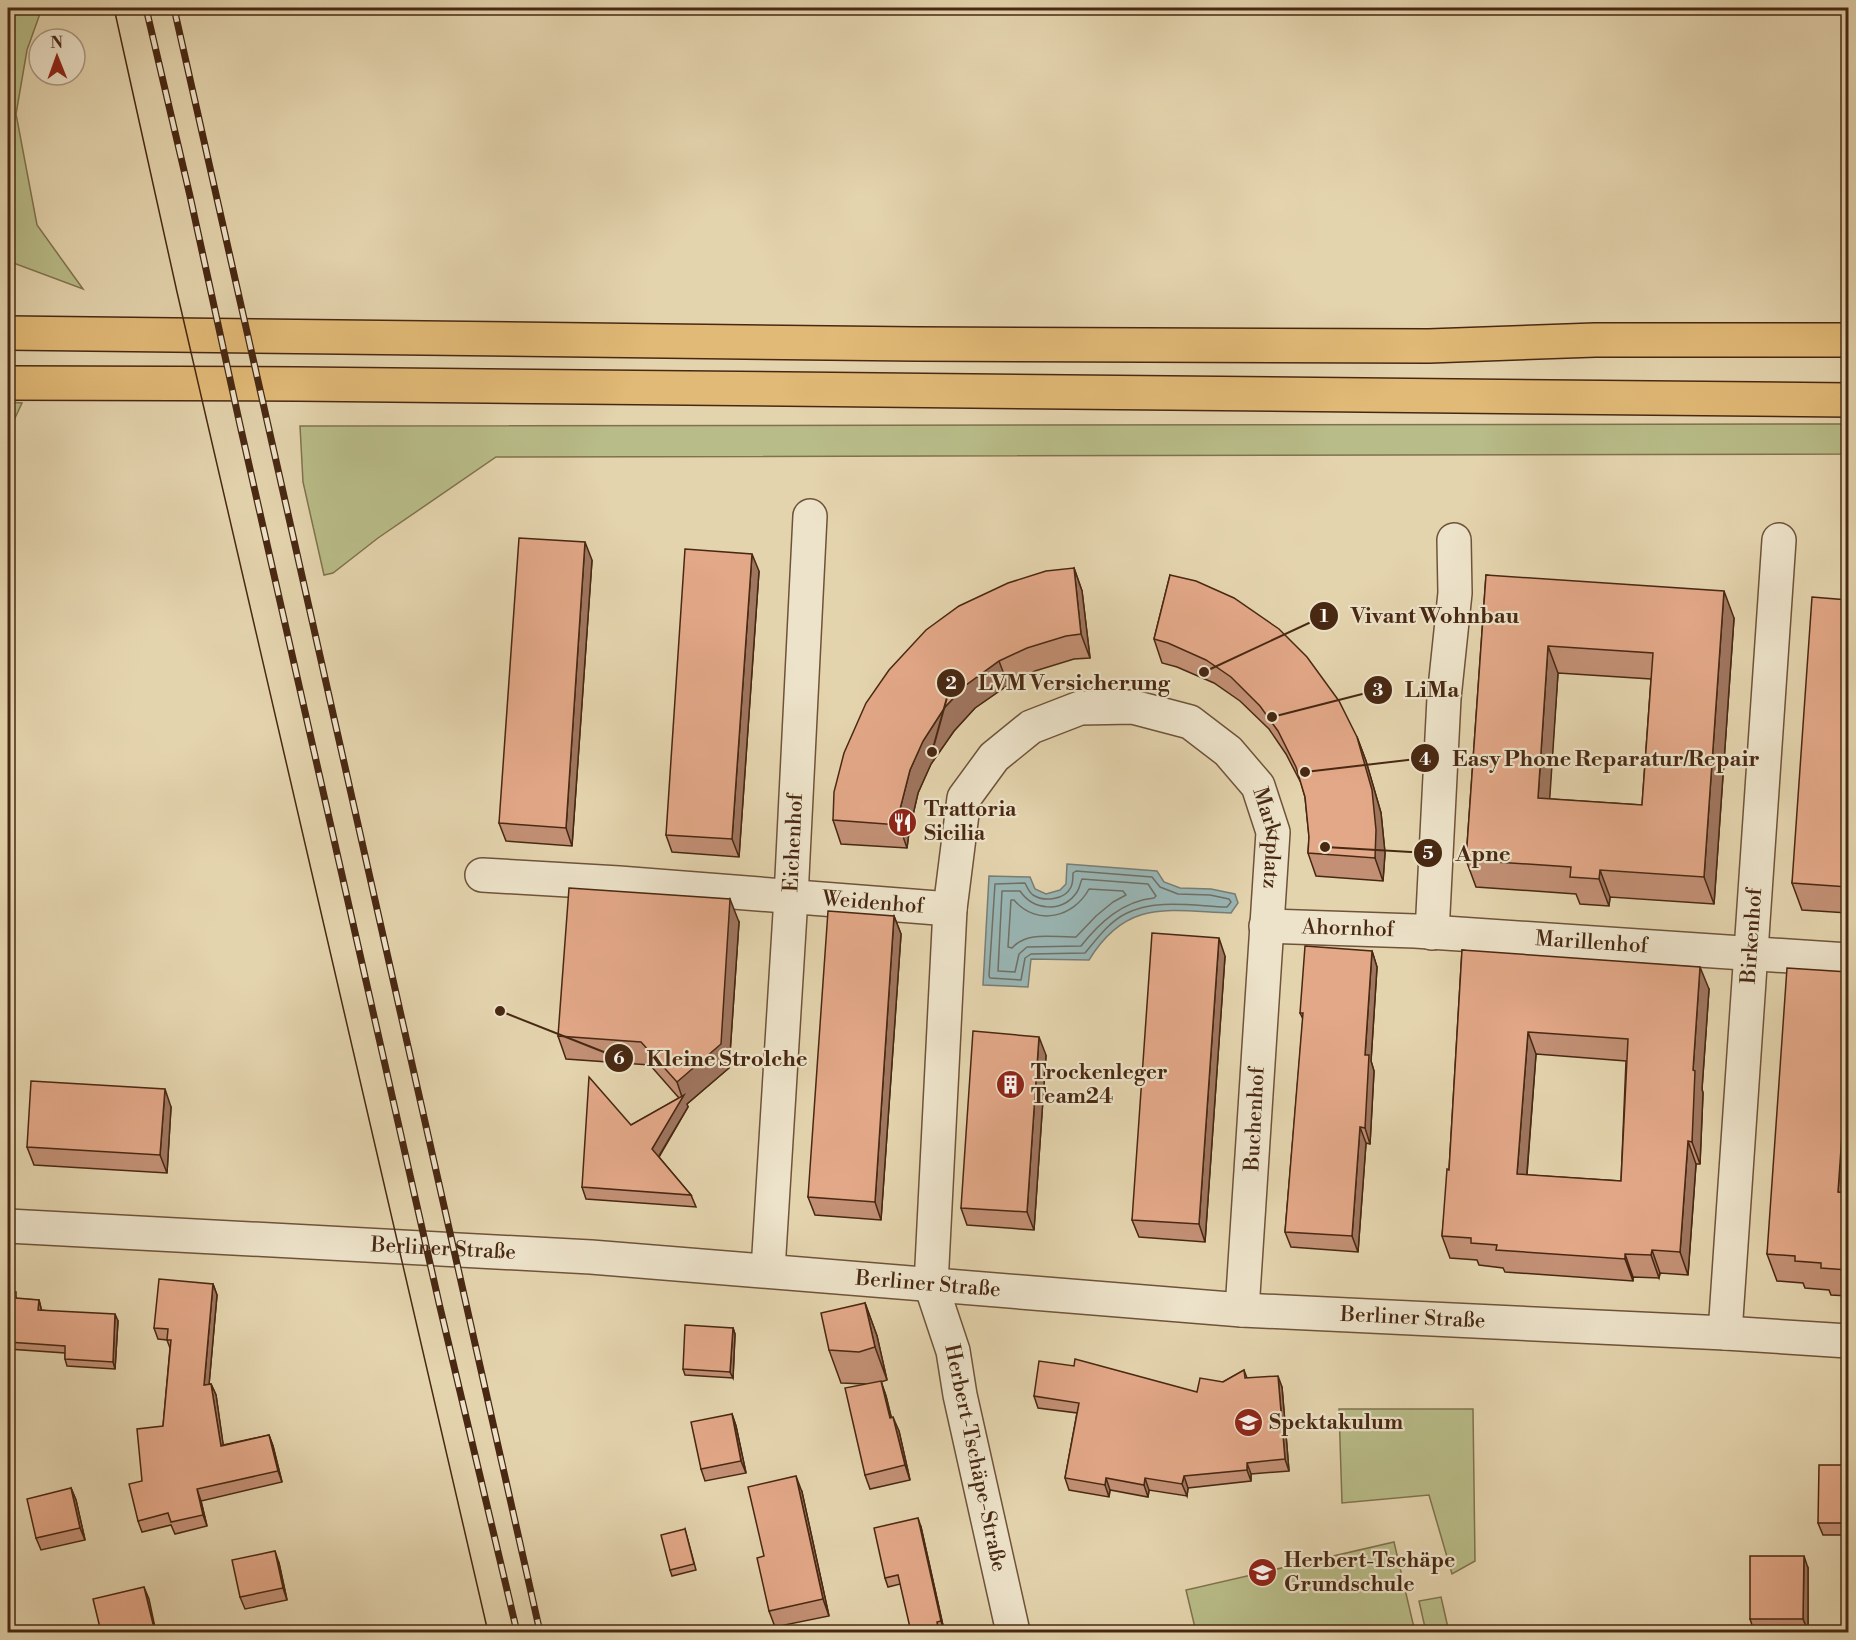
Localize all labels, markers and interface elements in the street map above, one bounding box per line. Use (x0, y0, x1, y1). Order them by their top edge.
north arrow (27, 27, 87, 87)
text: N (50, 33, 64, 53)
callout: Vivant Wohnbau (1309, 596, 1531, 636)
text: Vivant Wohnbau (1350, 603, 1520, 630)
text: 1 (1320, 605, 1329, 628)
callout: LVM Versicherung (936, 663, 1182, 703)
text: LVM Versicherung (978, 670, 1171, 697)
callout: LiMa (1363, 670, 1472, 710)
text: 2 (945, 672, 957, 695)
text: LiMa (1405, 677, 1460, 704)
text: 3 (1373, 679, 1384, 702)
callout: Easy Phone Reparatur/Repair (1410, 738, 1772, 778)
text: Easy Phone Reparatur/Repair (1452, 746, 1760, 773)
text: 4 (1419, 748, 1431, 771)
street label: Marktplatz (1246, 784, 1287, 890)
street label: Eichenhof (778, 791, 809, 893)
place label: Trattoria Sicilia (924, 797, 1017, 847)
restaurant icon: Trattoria Sicilia (887, 806, 919, 838)
callout: Apne (1413, 833, 1522, 873)
text: Apne (1454, 841, 1511, 868)
text: 5 (1422, 842, 1434, 865)
street label: Weidenhof (820, 886, 926, 920)
street label: Birkenhof (1736, 886, 1768, 986)
street label: Ahornhof (1300, 914, 1396, 943)
street label: Marillenhof (1534, 926, 1650, 960)
callout: Kleine Strolche (604, 1038, 819, 1078)
text: Kleine Strolche (646, 1046, 808, 1073)
text: 6 (613, 1047, 625, 1070)
place label: Trockenleger Team24 (1031, 1060, 1168, 1110)
street label: Buchenhof (1239, 1065, 1271, 1173)
building icon: Trockenleger Team24 (994, 1069, 1026, 1101)
street label: Berliner Straße (369, 1232, 517, 1266)
street label: Berliner Straße (854, 1266, 1002, 1303)
street label: Berliner Straße (1339, 1302, 1486, 1335)
street label: Herbert-Tschäpe-Straße (938, 1342, 1012, 1574)
school or university icon: Spektakulum (1232, 1407, 1264, 1439)
place label: Spektakulum (1269, 1410, 1403, 1436)
place label: Herbert-Tschäpe Grundschule (1284, 1548, 1455, 1598)
school or university icon: Herbert-Tschäpe Grundschule (1247, 1557, 1279, 1589)

